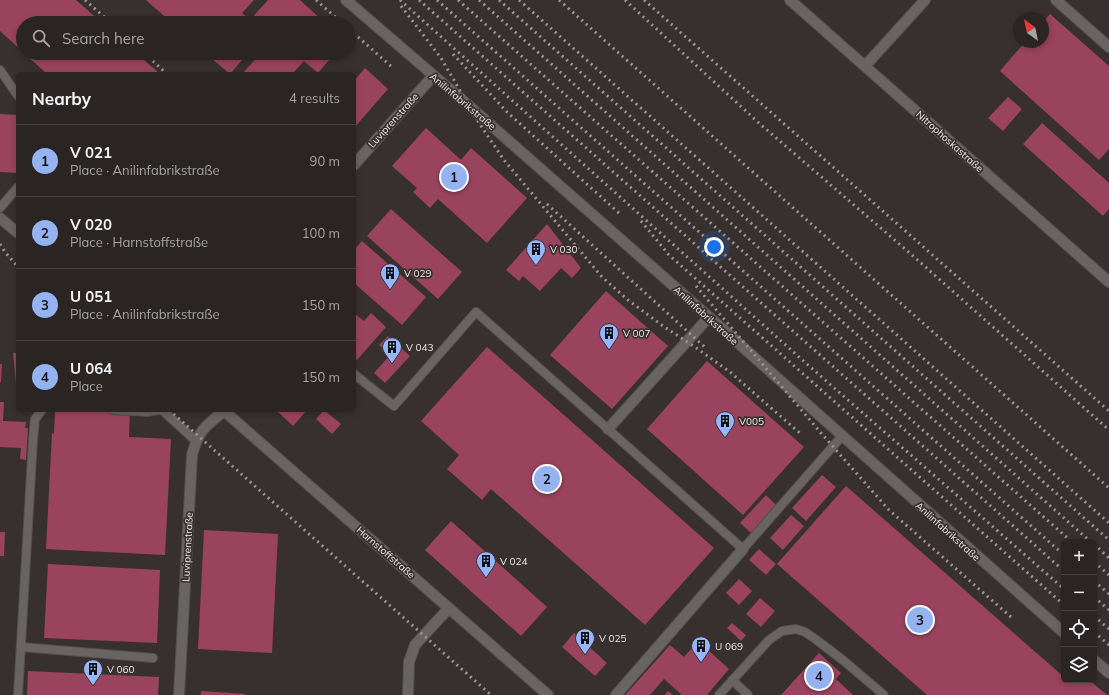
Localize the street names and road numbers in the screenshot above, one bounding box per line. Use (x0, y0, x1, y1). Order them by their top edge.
street label: Anilinfabrikstraße (427, 70, 498, 133)
street label: Luviprenstraße (365, 90, 421, 150)
street label: Nitrophoskastraße (913, 108, 986, 175)
street label: Anilinfabrikstraße (671, 283, 741, 348)
street label: Anilinfabrikstraße (913, 499, 983, 564)
street label: Luviprenstraße (179, 512, 196, 582)
street label: Harnstoffstraße (354, 523, 418, 581)

